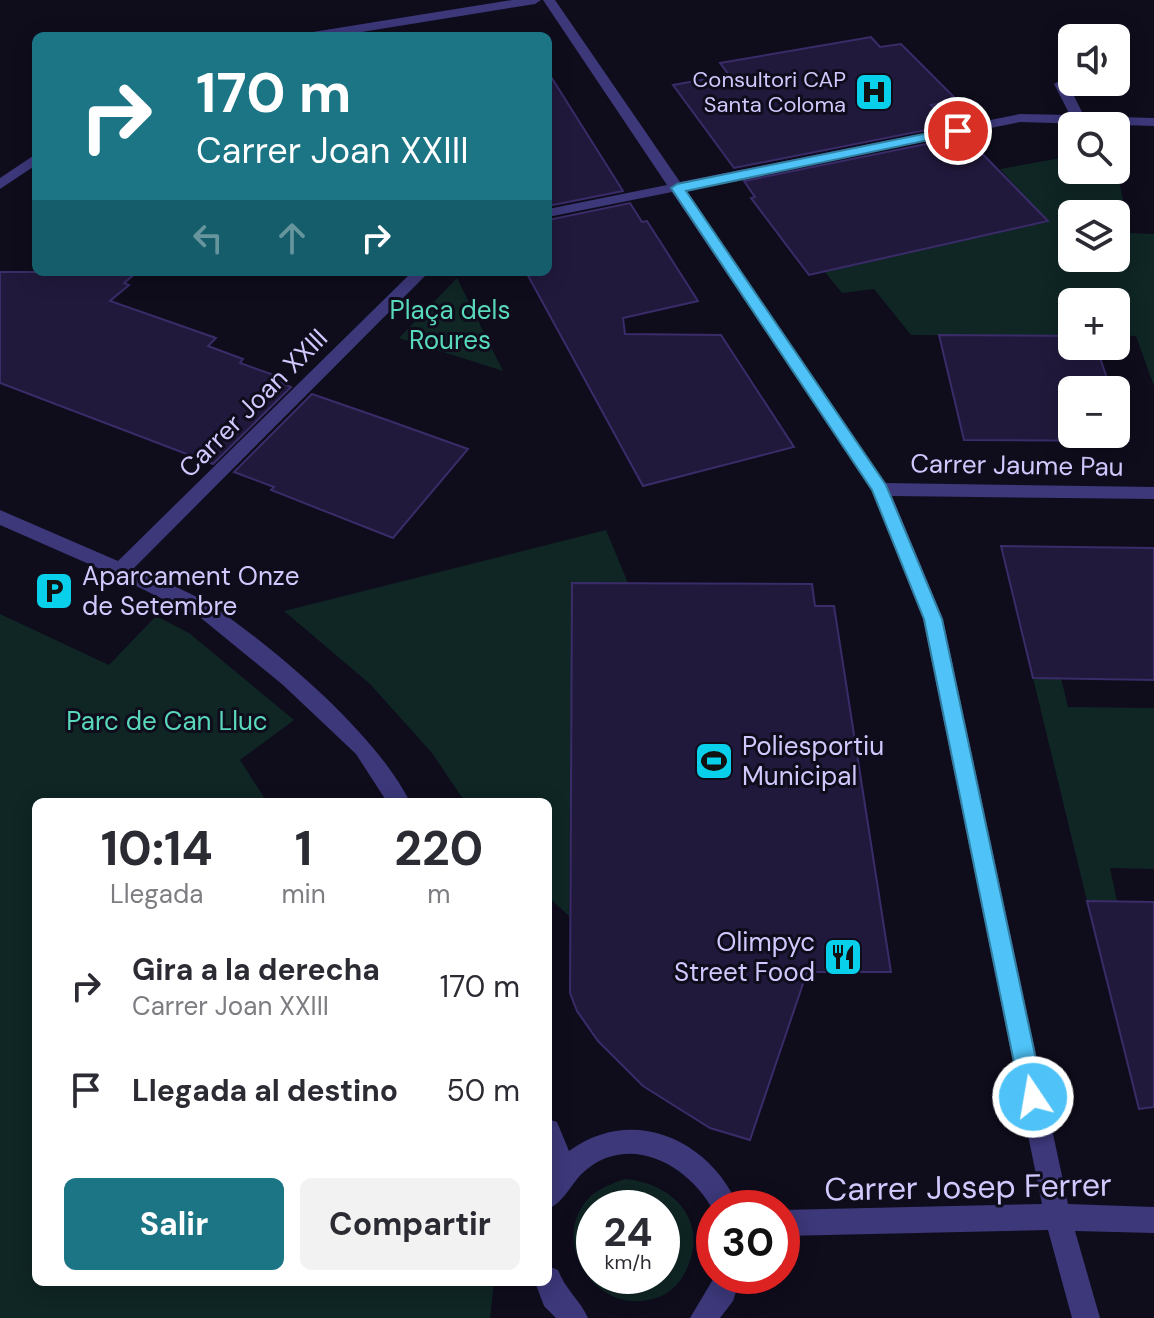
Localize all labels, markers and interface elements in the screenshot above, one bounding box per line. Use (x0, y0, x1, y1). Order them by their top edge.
map controls (1058, 24, 1130, 448)
button: sound (1058, 24, 1130, 96)
text: 170 m (196, 56, 351, 129)
icon: right (64, 64, 168, 168)
place label: Consultori CAP Santa Coloma (693, 65, 846, 119)
hospital icon: Consultori CAP Santa Coloma (853, 71, 895, 113)
pin (924, 97, 992, 165)
icon: arrive (936, 109, 980, 153)
button: search (1058, 112, 1130, 184)
text: Carrer Joan XXIII (196, 127, 469, 174)
button: layers (1058, 200, 1130, 272)
icon: left (186, 216, 230, 260)
icon: ahead (270, 216, 314, 260)
icon: right (354, 216, 398, 260)
button: + (1058, 288, 1130, 360)
park label: Plaça dels Roures (390, 293, 510, 357)
street label: Carrer Joan XXIII (171, 321, 335, 485)
button: − (1058, 376, 1130, 448)
street label: Carrer Jaume Pau (910, 446, 1124, 484)
place label: Aparcament Onze de Setembre (82, 559, 300, 623)
parking icon: Aparcament Onze de Setembre (33, 570, 75, 612)
park label: Parc de Can Lluc (66, 704, 268, 738)
place label: Poliesportiu Municipal (742, 729, 884, 793)
sports icon: Poliesportiu Municipal (693, 740, 735, 782)
text: 10:14 (101, 817, 213, 880)
text: 1 (295, 817, 312, 880)
text: 220 (394, 817, 483, 880)
text: Llegada (110, 877, 203, 911)
text: min (281, 877, 326, 911)
text: m (427, 877, 450, 911)
place label: Olimpyc Street Food (674, 925, 815, 989)
restaurant icon: Olimpyc Street Food (822, 936, 864, 978)
text: Gira a la derecha (132, 950, 380, 989)
icon: right (64, 964, 108, 1008)
text: 170 m (440, 967, 520, 1006)
text: Carrer Joan XXIII (132, 989, 329, 1023)
position arrow (991, 1055, 1075, 1139)
icon: arrive (64, 1068, 108, 1112)
text: Llegada al destino (132, 1071, 398, 1110)
text: 50 m (446, 1071, 520, 1110)
street label: Carrer Josep Ferrer (824, 1163, 1112, 1211)
button: Salir (64, 1178, 284, 1270)
button: Compartir (300, 1178, 520, 1270)
speed limit sign: 30 (696, 1190, 800, 1294)
text: 24 (604, 1206, 652, 1258)
text: km/h (604, 1249, 652, 1275)

